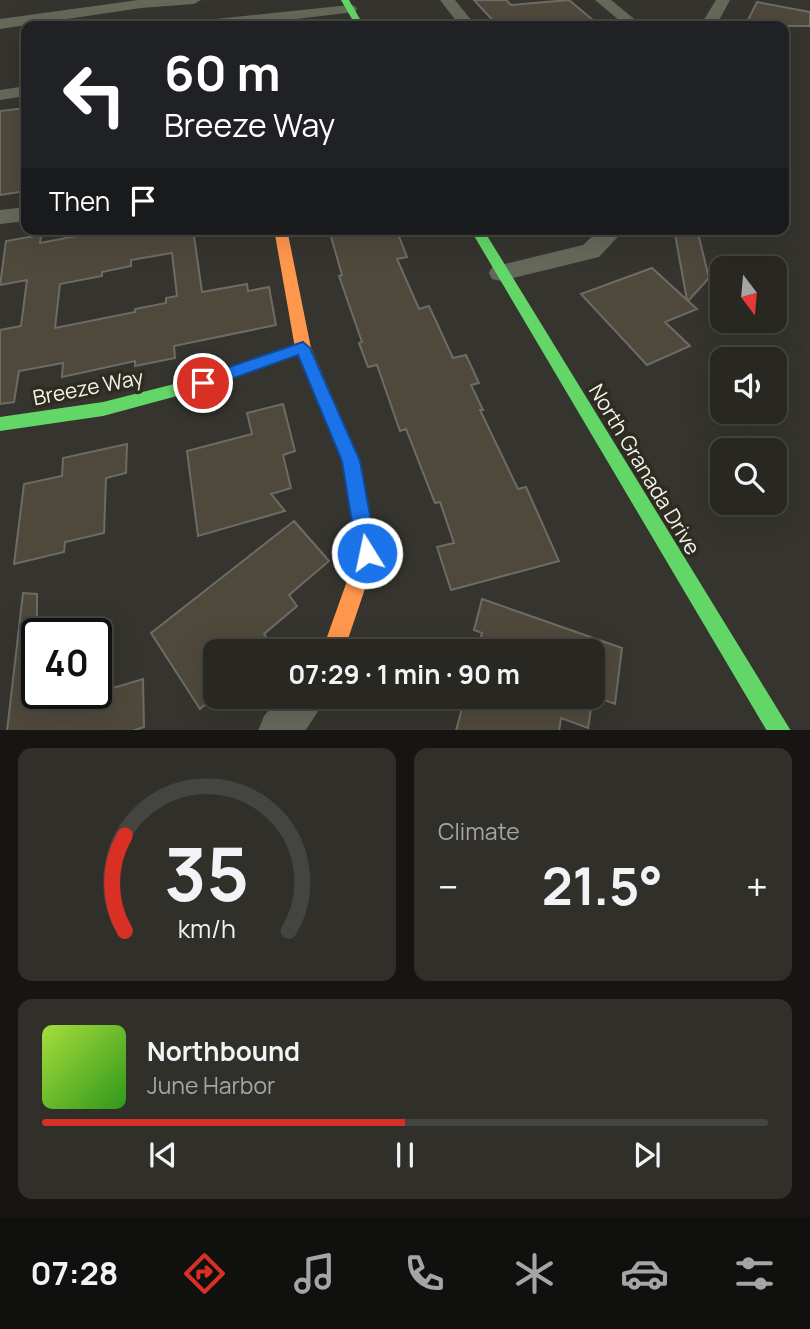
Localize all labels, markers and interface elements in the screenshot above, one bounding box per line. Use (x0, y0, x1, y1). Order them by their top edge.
text: 60 m (164, 39, 281, 106)
icon: left (49, 49, 140, 140)
text: Breeze Way (164, 103, 335, 147)
icon: arrive (124, 182, 162, 220)
text: Then (49, 183, 110, 219)
north arrow (710, 256, 788, 332)
map controls (710, 256, 787, 515)
button: sound (710, 347, 787, 424)
pin (173, 353, 233, 413)
street label: Breeze Way (30, 363, 146, 411)
icon: arrive (184, 364, 222, 402)
street label: North Granada Drive (583, 378, 707, 560)
button: search (710, 438, 787, 515)
position arrow (330, 516, 404, 590)
speed limit sign: 40 (21, 618, 112, 709)
text: 07:29 · 1 min · 90 m (288, 656, 520, 692)
text: Climate (438, 815, 520, 847)
text: 35 (165, 823, 250, 923)
text: 21.5° (542, 850, 663, 921)
text: − (438, 860, 459, 912)
text: + (746, 860, 768, 912)
text: km/h (178, 910, 236, 945)
text: Northbound (147, 1033, 300, 1069)
text: June Harbor (147, 1069, 275, 1101)
icon: previous (144, 1136, 182, 1174)
icon: pause (386, 1136, 424, 1174)
icon: next (628, 1136, 666, 1174)
icon: directions (180, 1249, 229, 1298)
icon: music (290, 1249, 339, 1298)
icon: phone (400, 1249, 449, 1298)
icon: climate (510, 1249, 559, 1298)
icon: car (620, 1249, 669, 1298)
icon: filters (730, 1249, 779, 1298)
text: 07:28 (31, 1251, 118, 1295)

